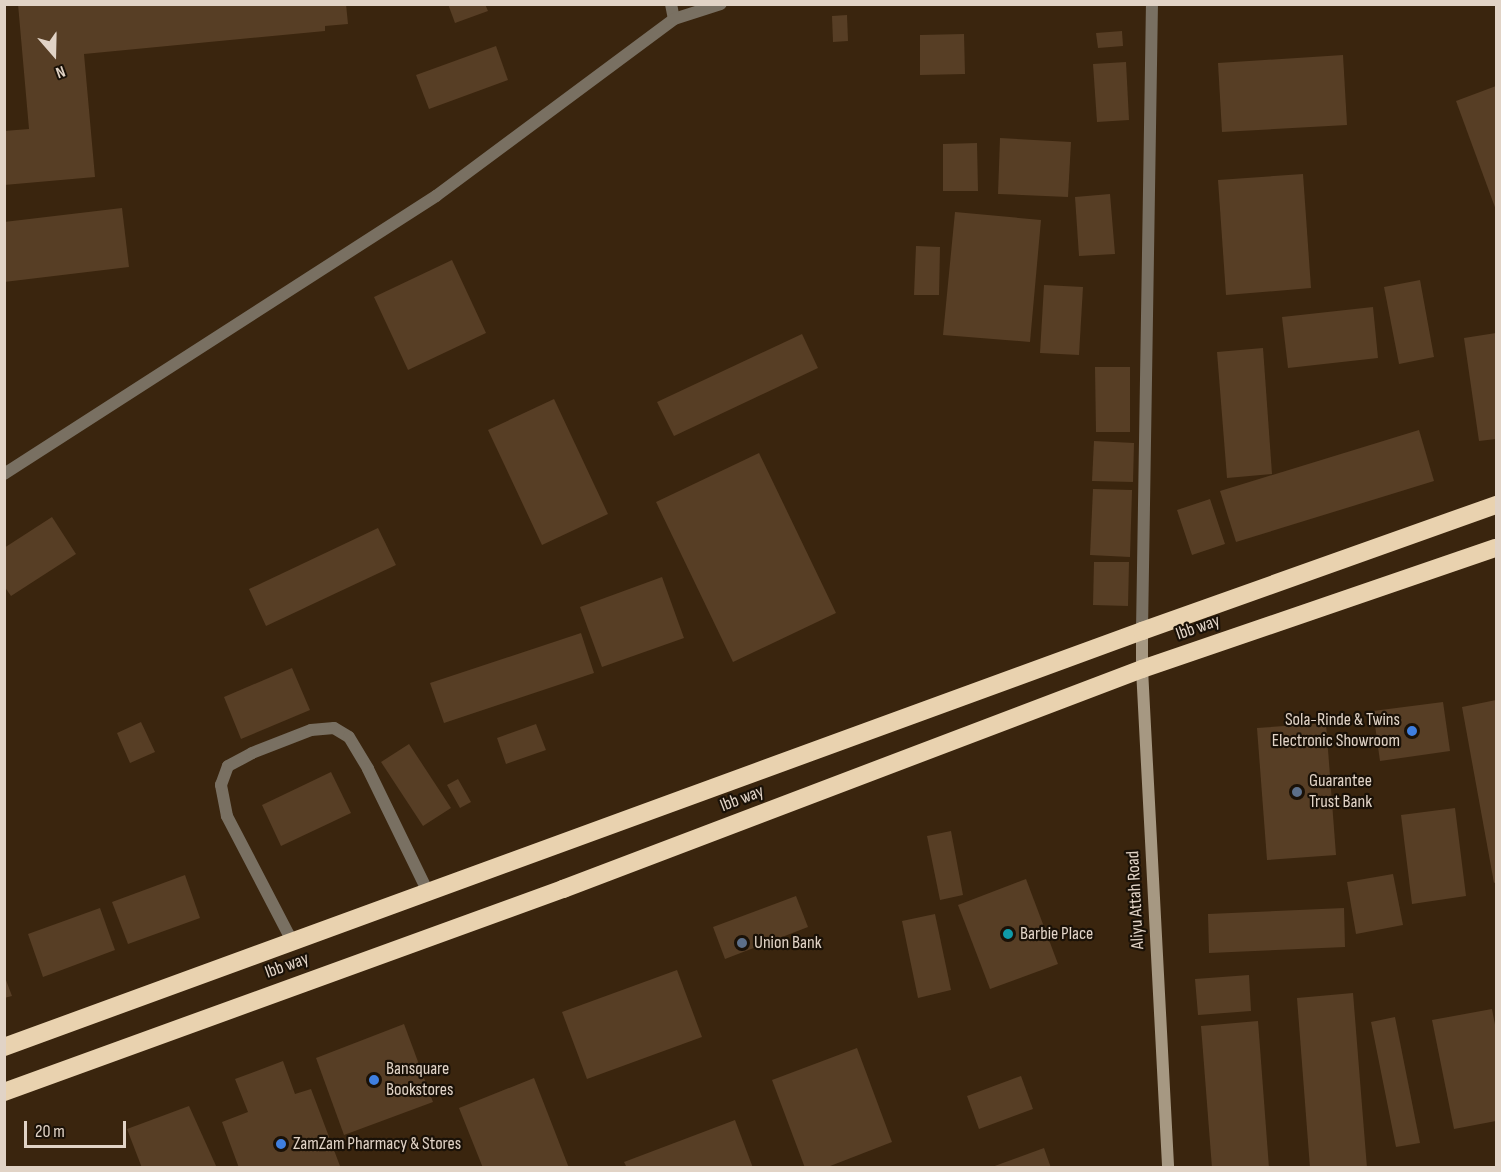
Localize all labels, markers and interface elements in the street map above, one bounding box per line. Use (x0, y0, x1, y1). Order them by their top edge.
north arrow (24, 24, 84, 84)
text: N (53, 61, 68, 82)
street label: Ibb way (1173, 610, 1223, 646)
place label: Sola-Rinde & Twins Electronic Showroom (1272, 710, 1400, 752)
marker: Sola-Rinde & Twins Electronic Showroom (1405, 724, 1419, 738)
place label: Guarantee Trust Bank (1309, 771, 1372, 814)
street label: Ibb way (717, 781, 767, 817)
marker: Guarantee Trust Bank (1290, 785, 1304, 799)
street label: Aliyu Attah Road (1123, 850, 1149, 950)
place label: Barbie Place (1020, 923, 1093, 945)
marker: Barbie Place (1001, 927, 1015, 941)
place label: Union Bank (754, 932, 822, 954)
marker: Union Bank (735, 936, 749, 950)
street label: Ibb way (262, 948, 312, 984)
place label: Bansquare Bookstores (386, 1059, 453, 1102)
marker: Bansquare Bookstores (367, 1073, 381, 1087)
scale bar (27, 1109, 129, 1147)
text: 20 m (35, 1121, 65, 1142)
place label: ZamZam Pharmacy & Stores (293, 1133, 461, 1155)
marker: ZamZam Pharmacy & Stores (274, 1137, 288, 1151)

